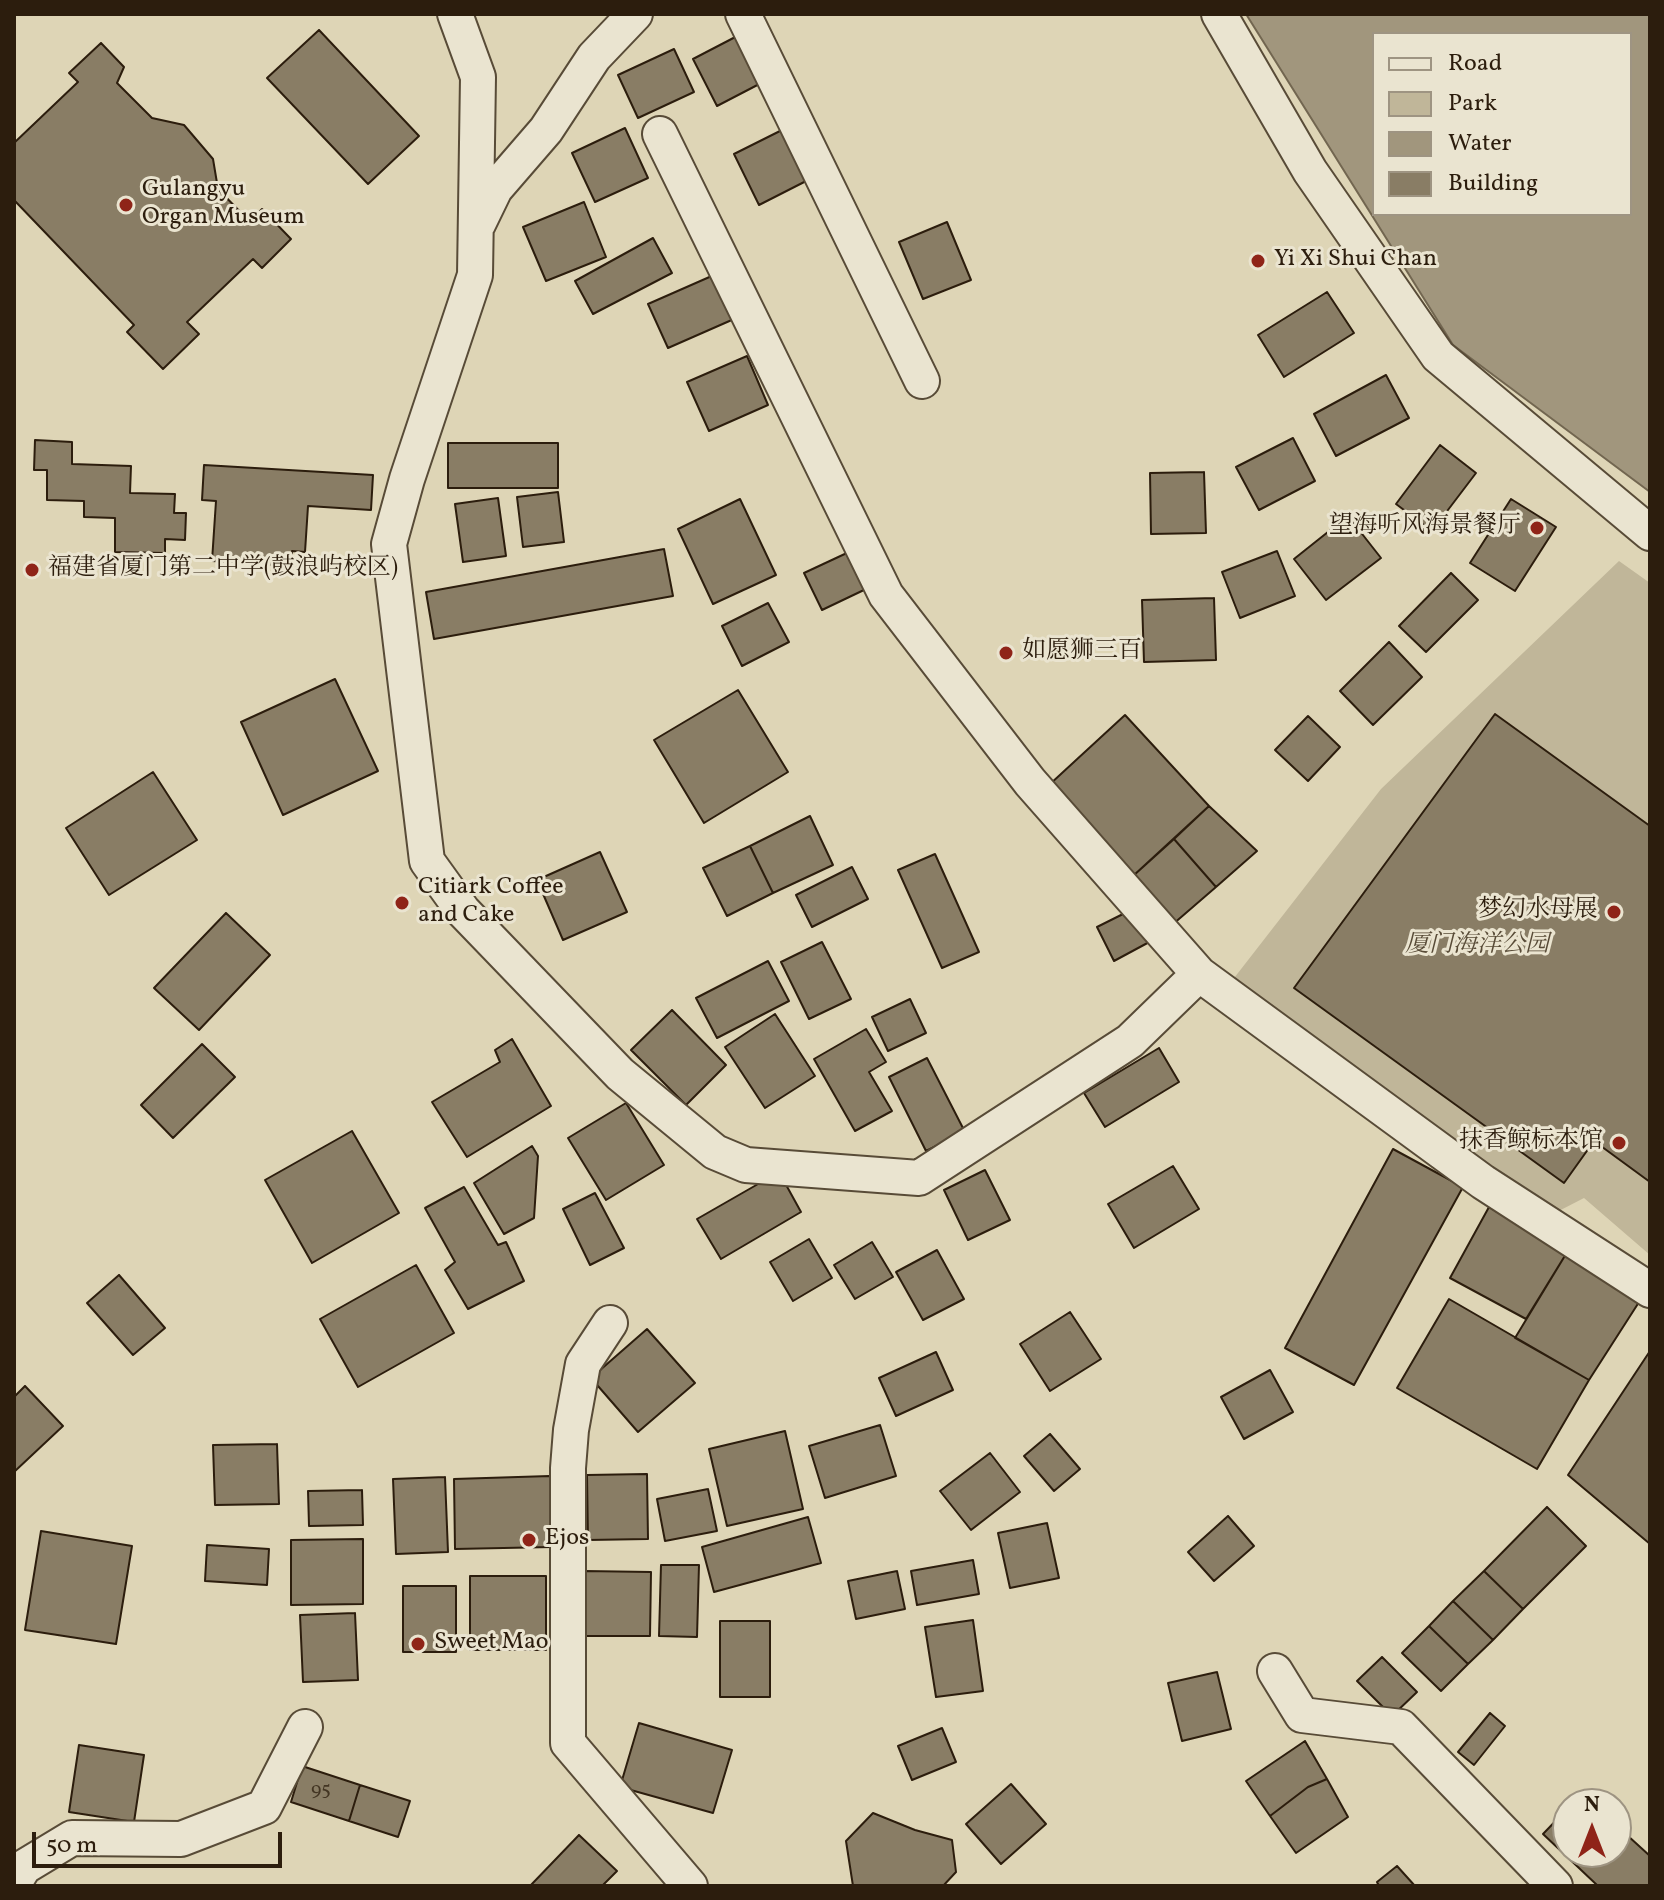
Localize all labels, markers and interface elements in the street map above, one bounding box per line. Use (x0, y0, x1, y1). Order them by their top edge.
legend (1372, 32, 1632, 216)
text: Road (1448, 47, 1502, 81)
text: Park (1448, 87, 1497, 121)
text: Water (1448, 127, 1512, 161)
text: Building (1448, 167, 1538, 201)
place label: Gulangyu Organ Museum (142, 177, 305, 233)
marker: Gulangyu Organ Museum (117, 196, 135, 214)
place label: Yi Xi Shui Chan (1274, 247, 1437, 275)
marker: Yi Xi Shui Chan (1249, 252, 1267, 270)
place label: 望海听风海景餐厅 (1329, 514, 1521, 542)
marker: 望海听风海景餐厅 (1528, 519, 1546, 537)
place label: 福建省厦门第二中学(鼓浪屿校区) (48, 556, 398, 584)
marker: 福建省厦门第二中学(鼓浪屿校区) (23, 561, 41, 579)
place label: 如愿狮三百 (1022, 639, 1142, 667)
marker: 如愿狮三百 (997, 644, 1015, 662)
place label: Citiark Coffee and Cake (418, 875, 564, 931)
marker: Citiark Coffee and Cake (393, 894, 411, 912)
place label: 梦幻水母展 (1478, 898, 1598, 926)
marker: 梦幻水母展 (1605, 903, 1623, 921)
park label: 厦门海洋公园 (1405, 933, 1549, 961)
place label: 抹香鲸标本馆 (1459, 1129, 1603, 1157)
marker: 抹香鲸标本馆 (1610, 1134, 1628, 1152)
place label: Ejos (545, 1526, 589, 1554)
marker: Ejos (520, 1531, 538, 1549)
place label: Sweet Mao (434, 1630, 549, 1658)
marker: Sweet Mao (409, 1635, 427, 1653)
house number: 95 (311, 1779, 331, 1803)
north arrow (1552, 1788, 1632, 1868)
text: N (1584, 1790, 1600, 1821)
scale bar (36, 1816, 286, 1866)
text: 50 m (46, 1829, 98, 1863)

